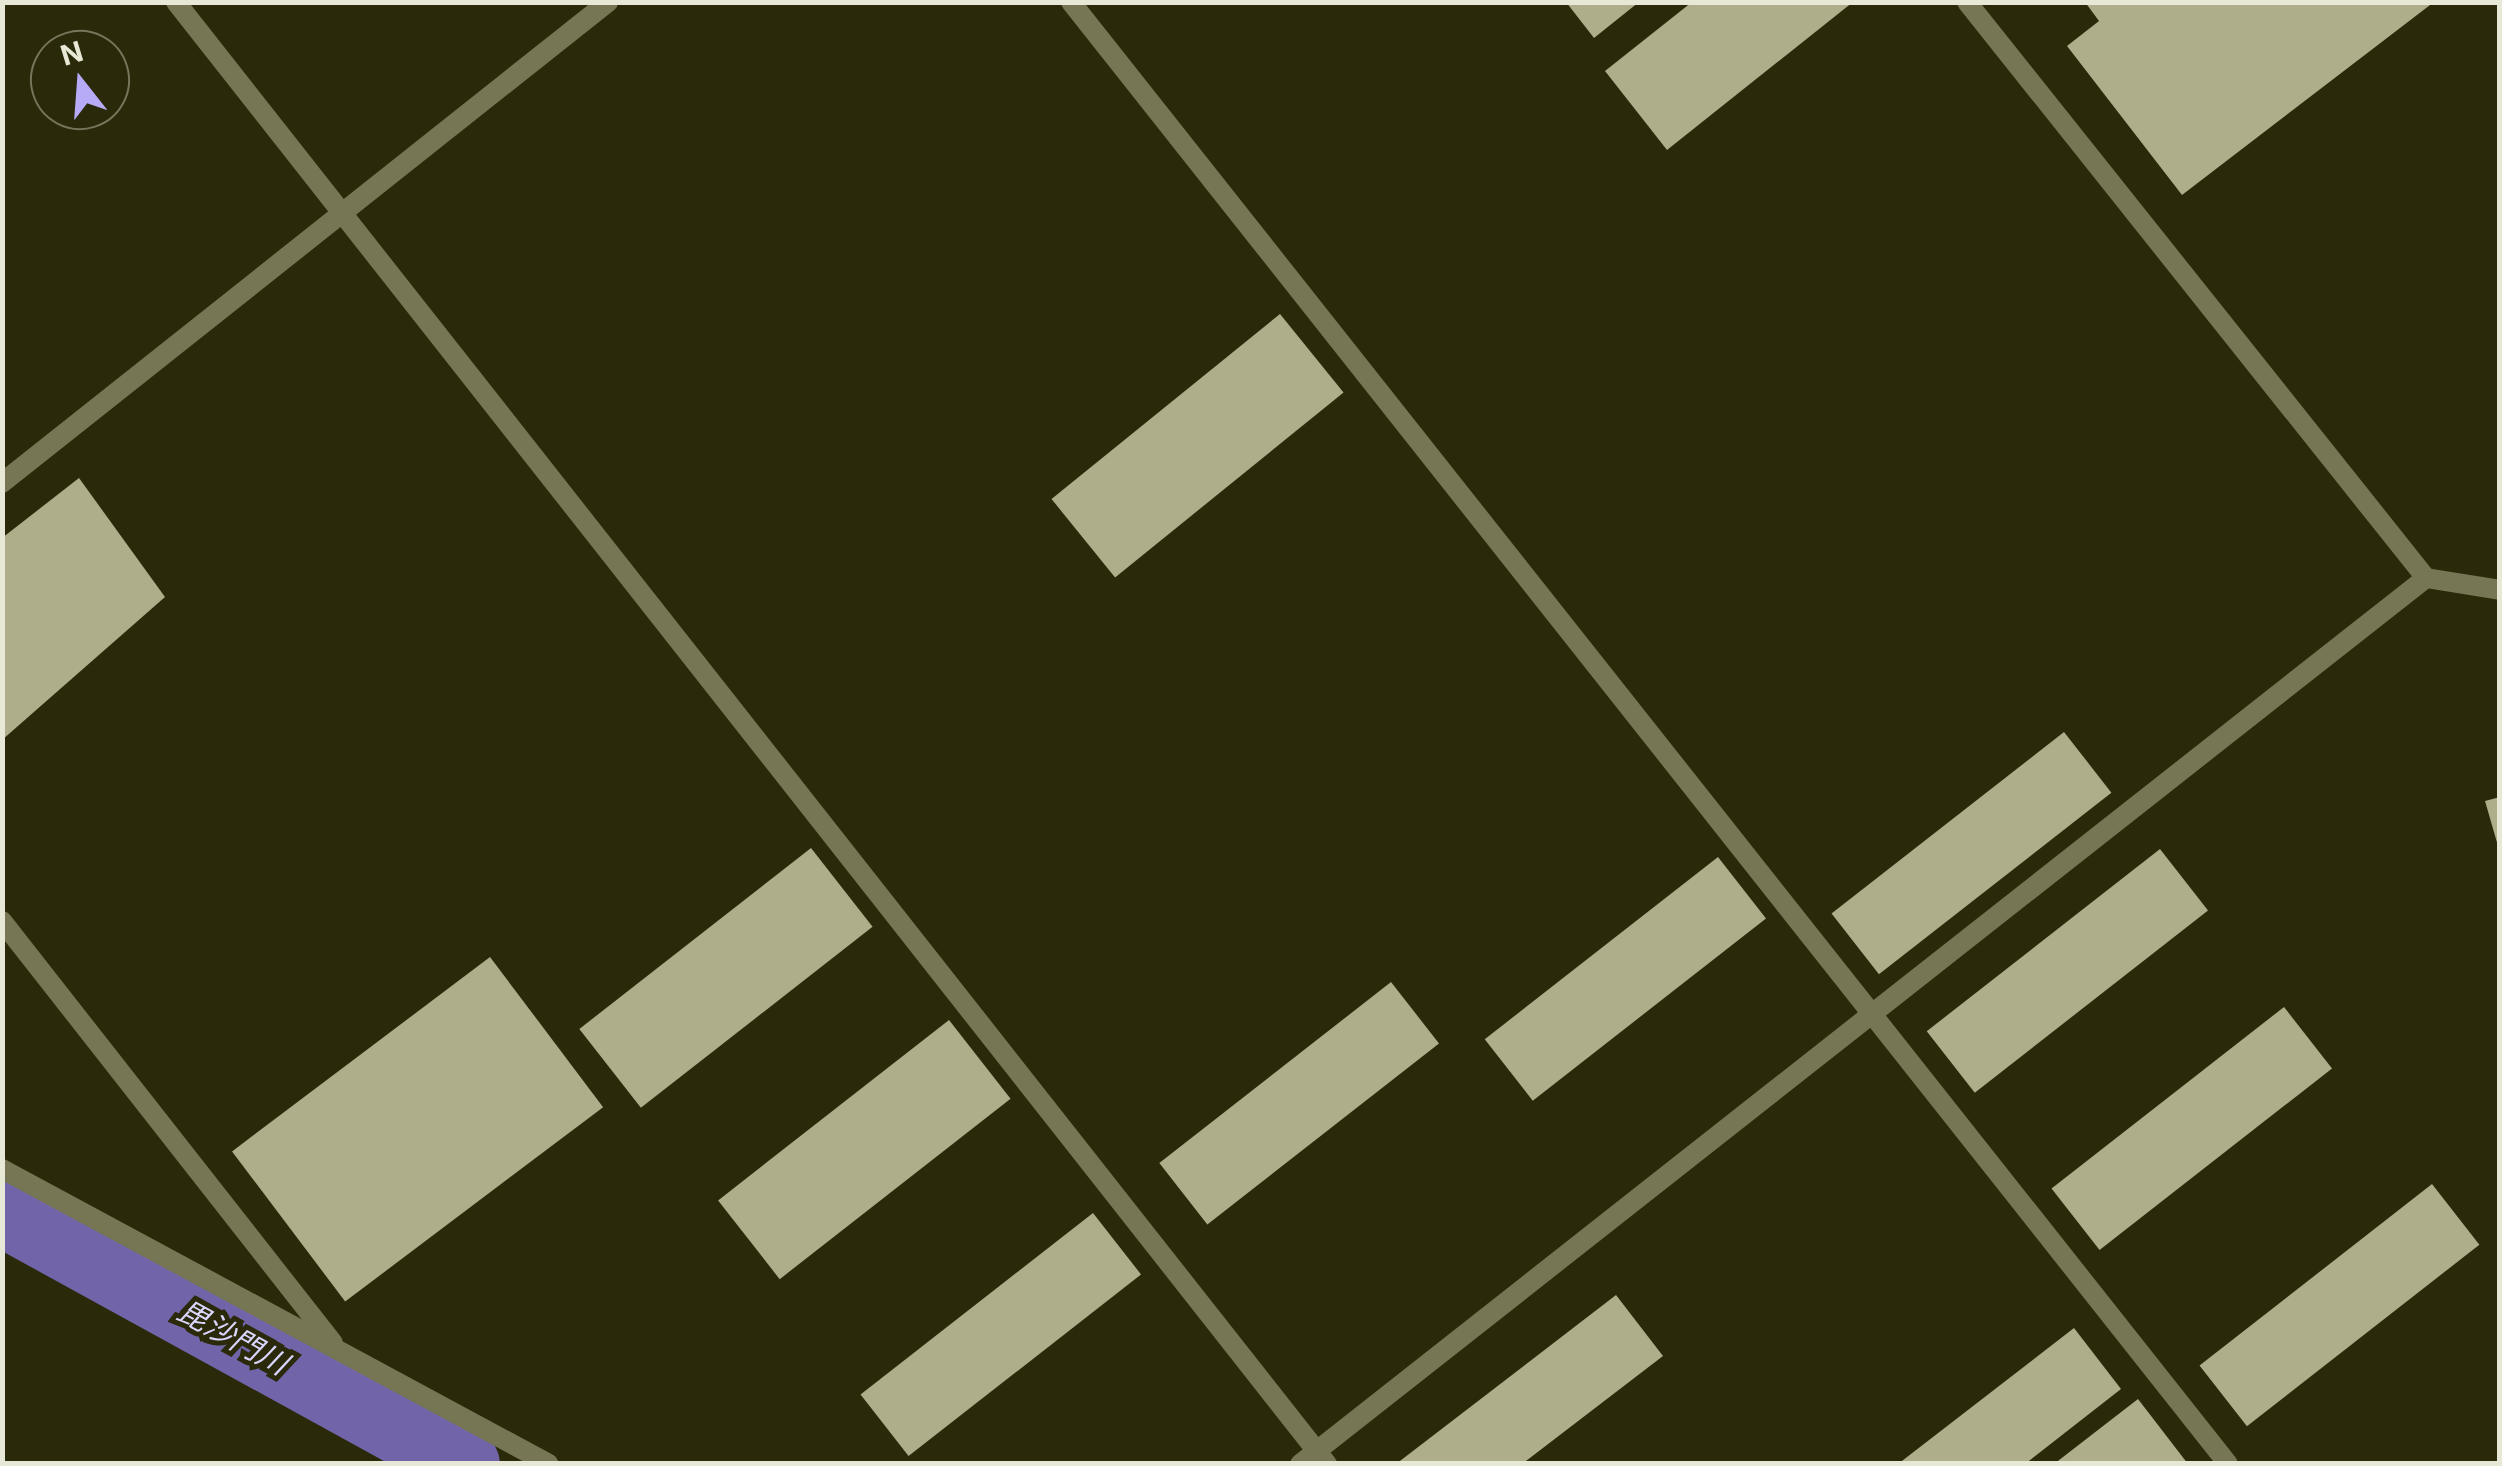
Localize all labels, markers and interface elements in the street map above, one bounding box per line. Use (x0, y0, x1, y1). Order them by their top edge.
north arrow (30, 30, 130, 130)
text: N (57, 34, 87, 73)
water label: 毘沙門川 (172, 1292, 294, 1382)

